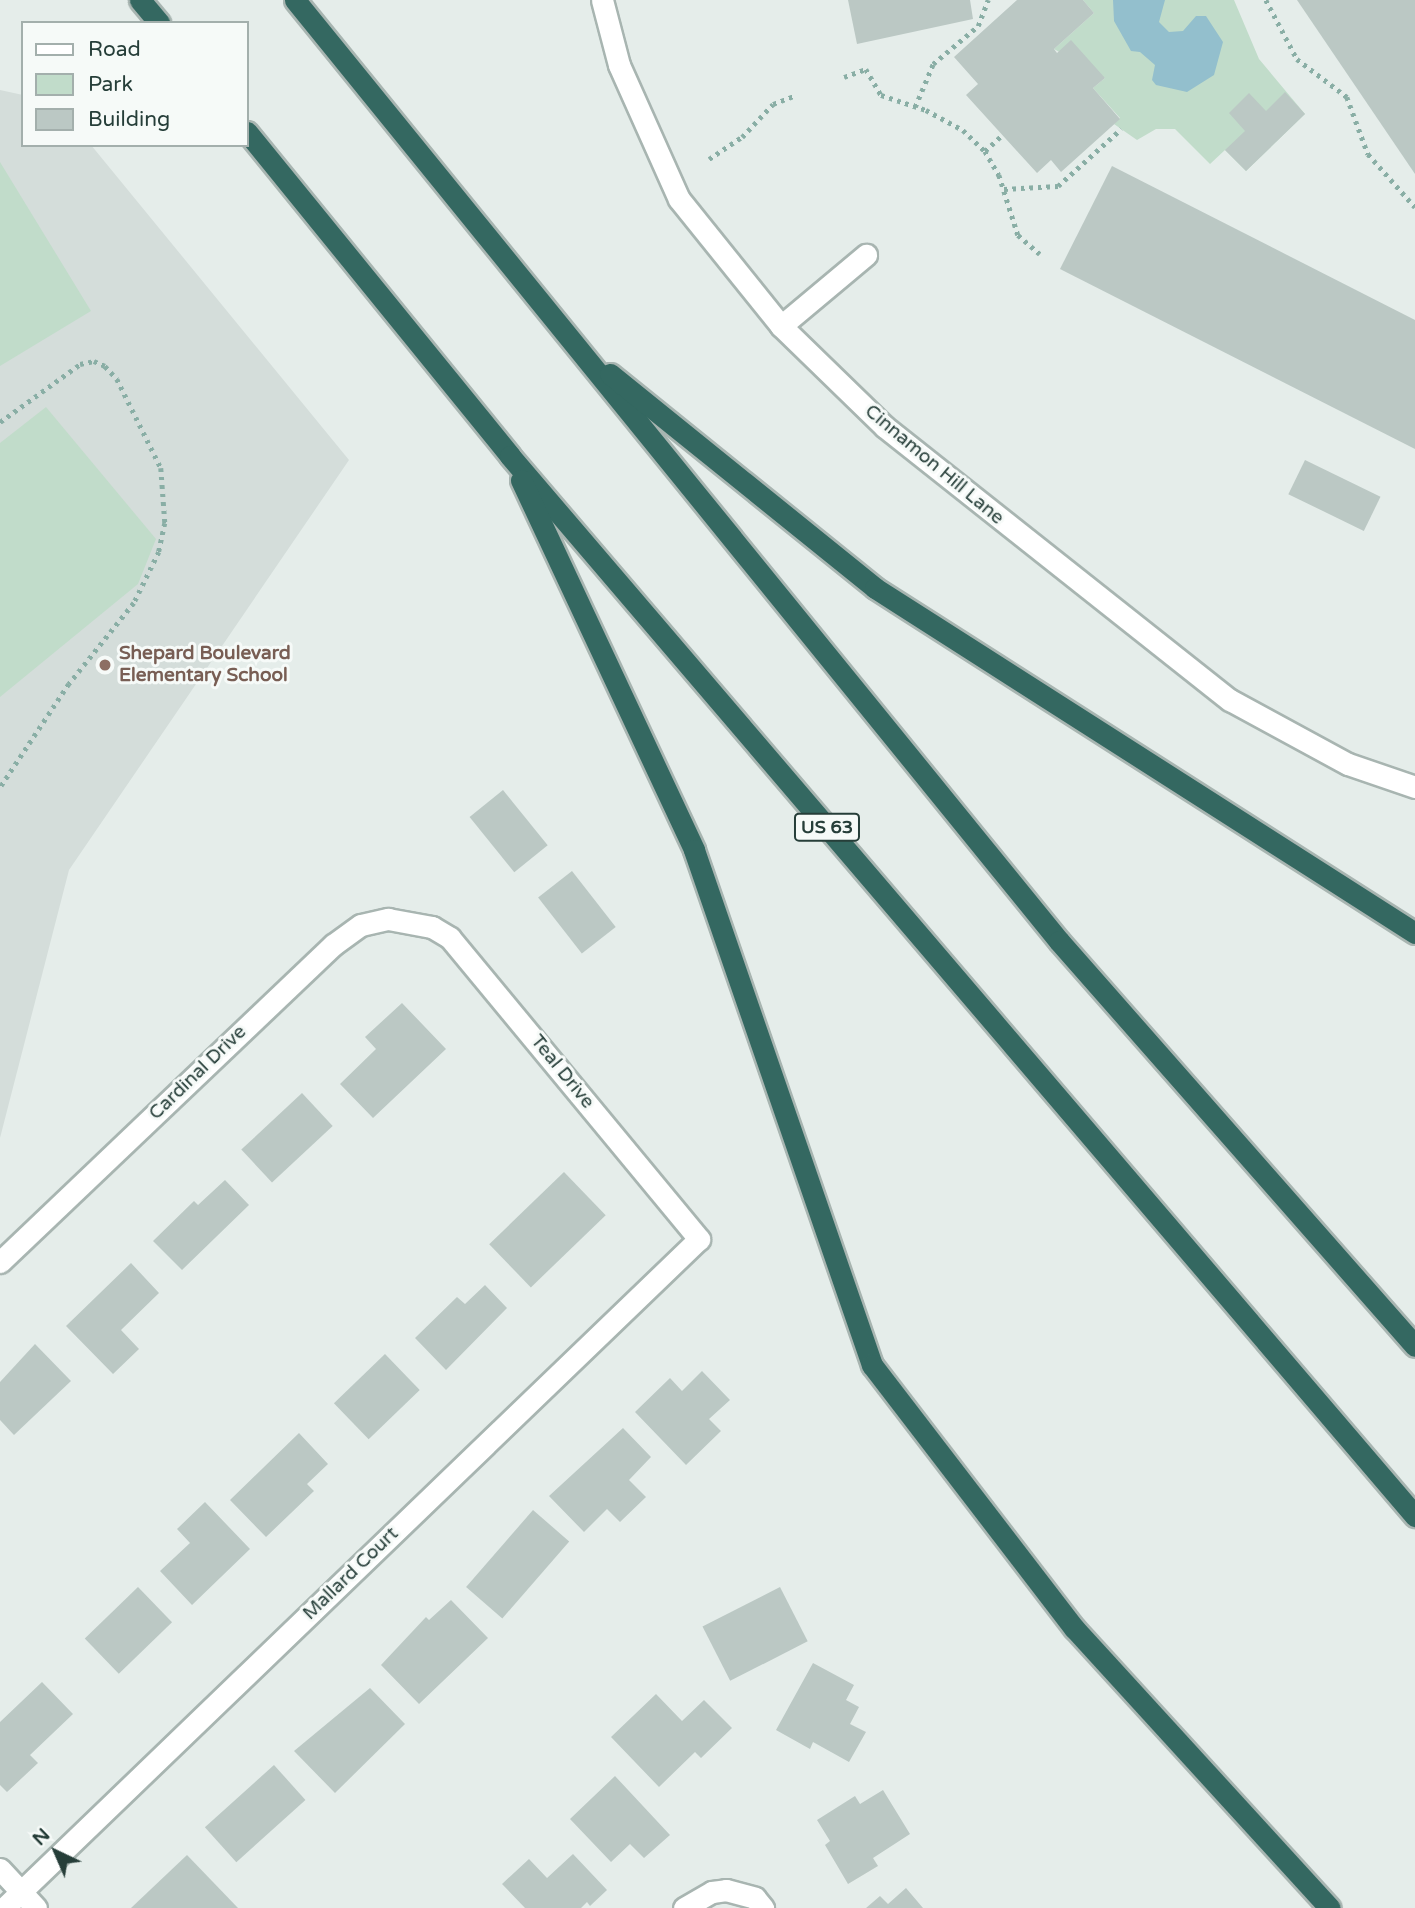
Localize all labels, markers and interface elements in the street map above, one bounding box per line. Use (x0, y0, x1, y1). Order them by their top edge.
legend (21, 21, 248, 147)
text: Road (88, 37, 141, 62)
text: Park (88, 72, 133, 97)
text: Building (88, 107, 170, 132)
street label: Cinnamon Hill Lane (860, 400, 1008, 530)
place label: Shepard Boulevard Elementary School (119, 643, 291, 687)
marker: Shepard Boulevard Elementary School (97, 657, 113, 673)
road number: US 63 (794, 812, 860, 842)
street label: Cardinal Drive (145, 1021, 251, 1125)
street label: Teal Drive (525, 1031, 599, 1113)
street label: Mallard Court (299, 1523, 403, 1625)
north arrow (21, 1817, 91, 1887)
text: N (28, 1824, 55, 1850)

